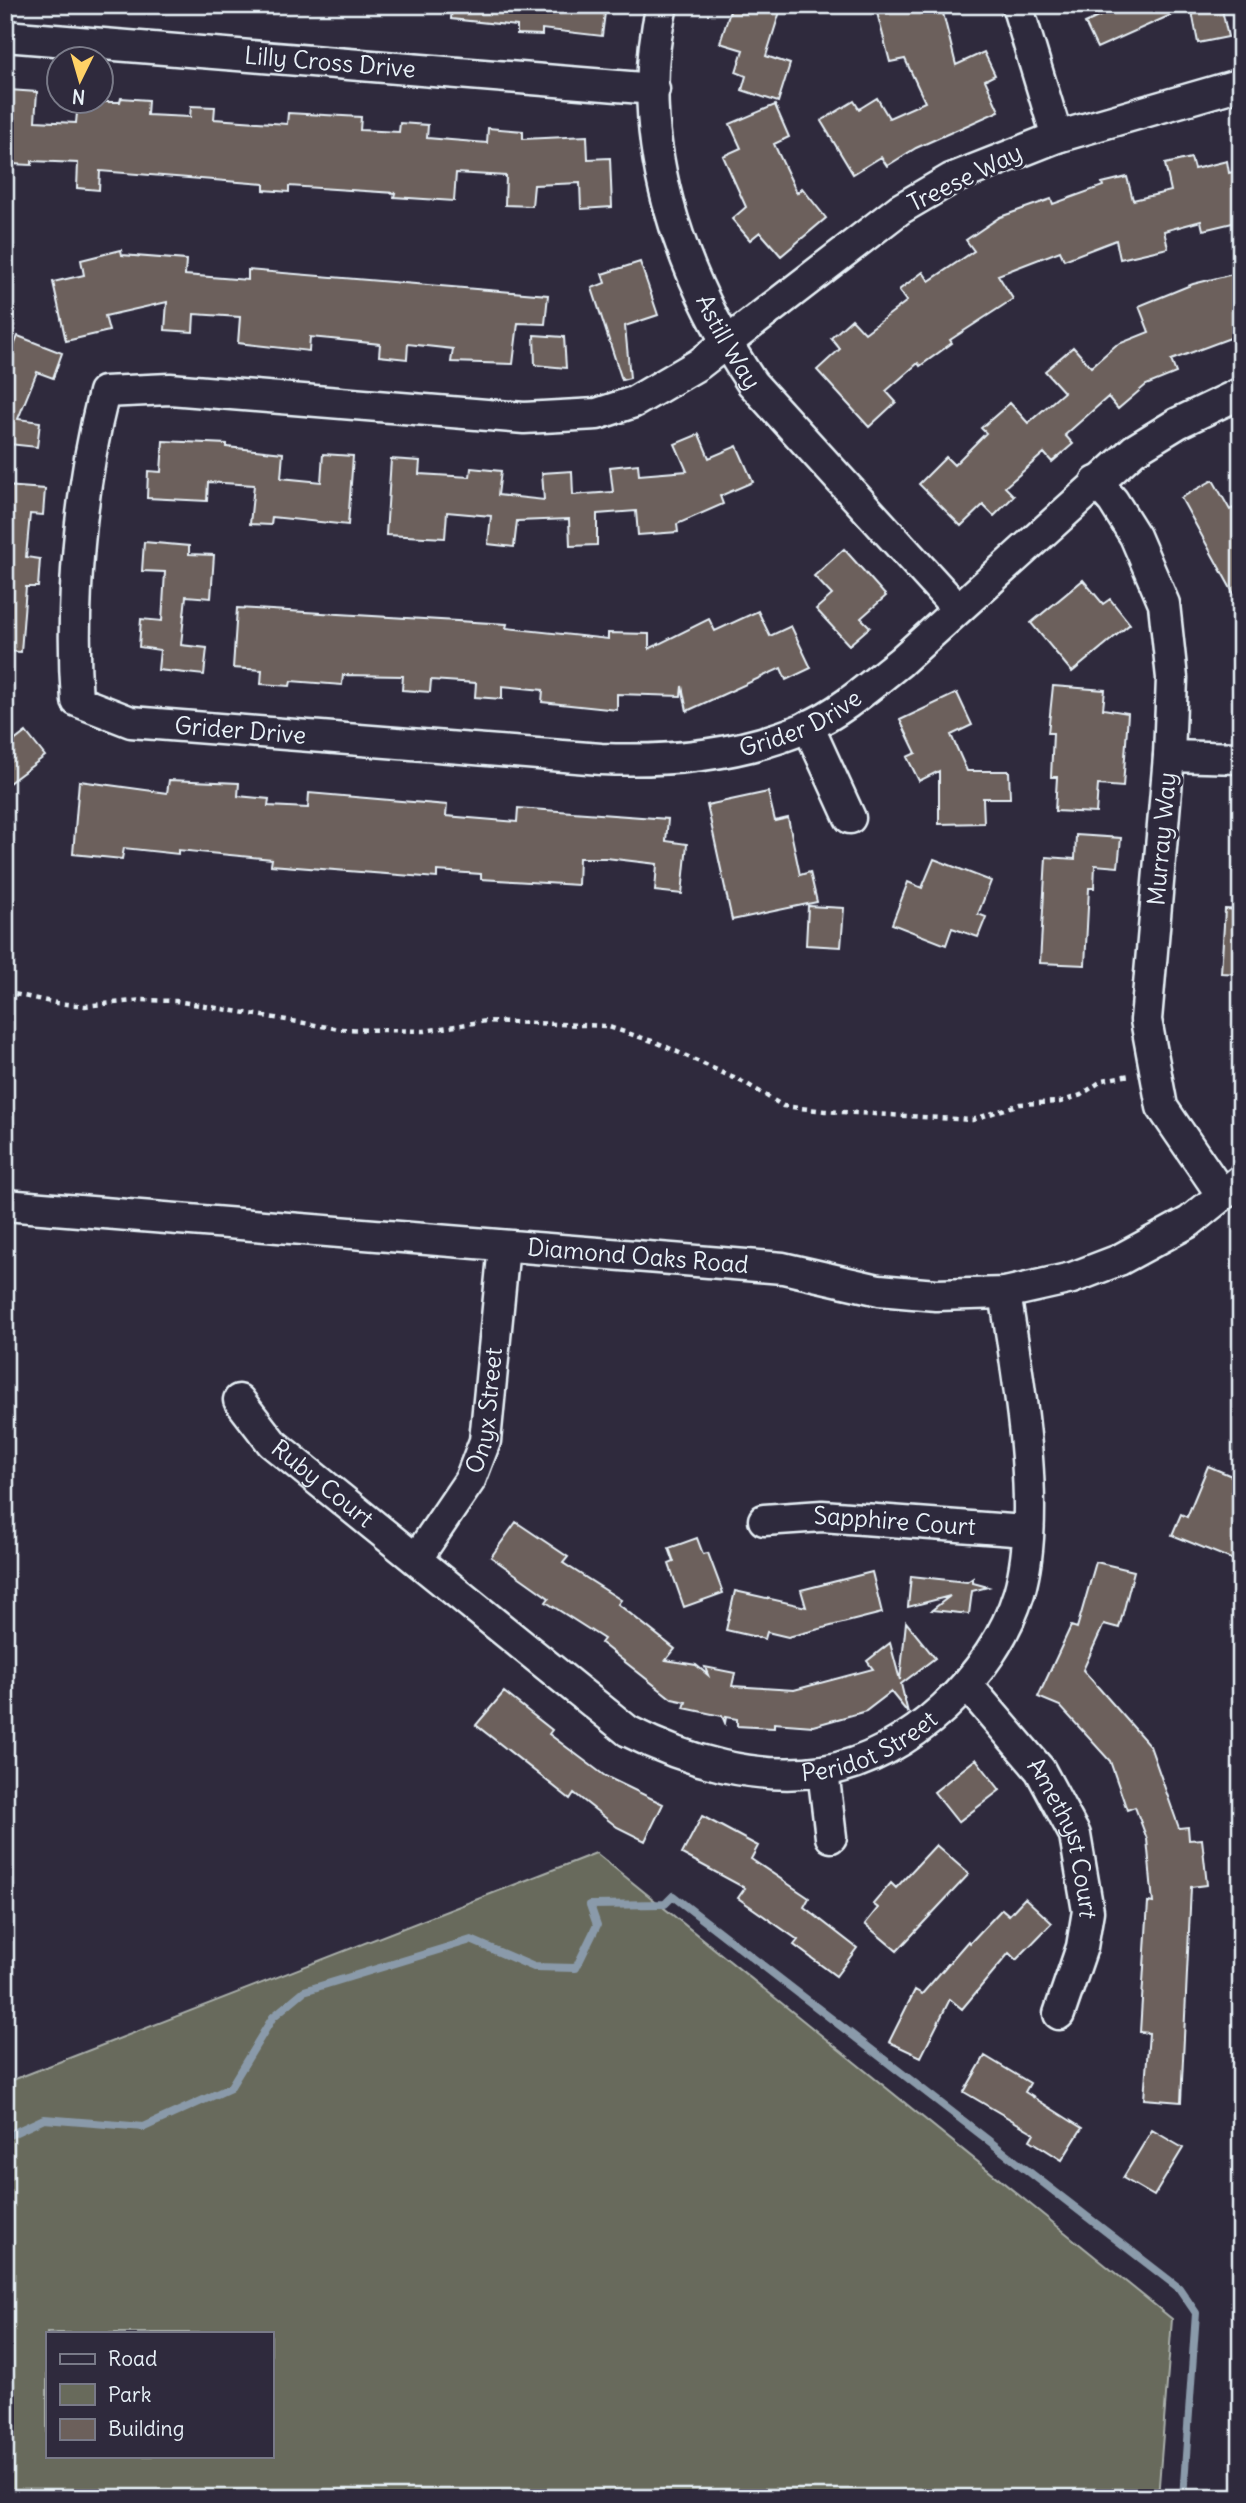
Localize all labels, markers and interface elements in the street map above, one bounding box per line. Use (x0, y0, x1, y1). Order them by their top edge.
street label: Lilly Cross Drive (243, 40, 417, 83)
north arrow (46, 46, 116, 116)
text: N (71, 84, 86, 109)
street label: Treese Way (902, 137, 1027, 218)
street label: Astill Way (690, 289, 768, 395)
street label: Grider Drive (736, 682, 867, 762)
street label: Grider Drive (174, 709, 307, 750)
street label: Murray Way (1140, 771, 1182, 907)
street label: Diamond Oaks Road (526, 1231, 750, 1279)
street label: Onyx Street (458, 1346, 508, 1478)
street label: Ruby Court (266, 1433, 380, 1533)
street label: Sapphire Court (813, 1500, 977, 1541)
street label: Peridot Street (800, 1704, 943, 1787)
street label: Amethyst Court (1022, 1751, 1104, 1921)
legend (46, 2332, 273, 2458)
text: Road (108, 2345, 157, 2372)
text: Park (108, 2381, 151, 2408)
text: Building (108, 2415, 184, 2442)

